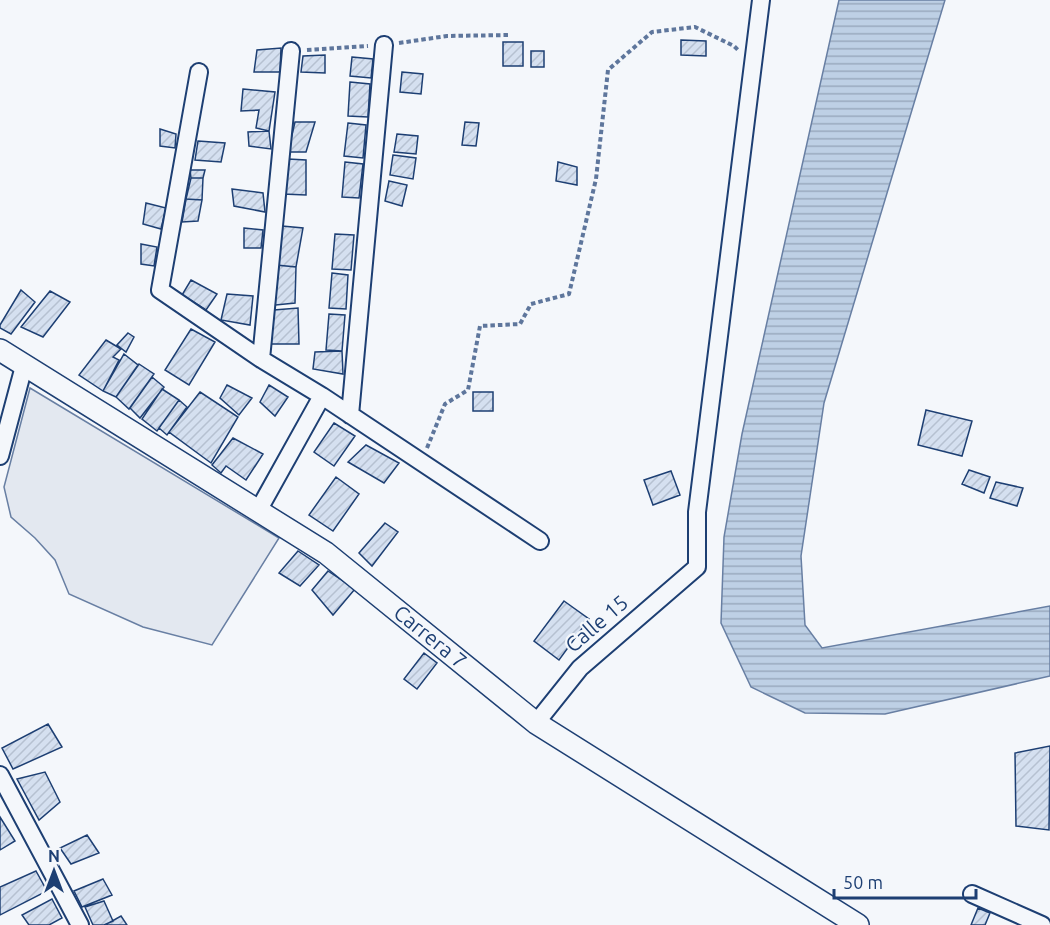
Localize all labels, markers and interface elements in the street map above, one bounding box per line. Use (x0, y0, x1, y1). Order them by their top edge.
street label: Calle 15 (560, 590, 632, 657)
street label: Carrera 7 (389, 600, 472, 673)
north arrow (24, 841, 84, 901)
text: N (48, 847, 60, 865)
scale bar (834, 862, 976, 900)
text: 50 m (843, 872, 883, 892)

